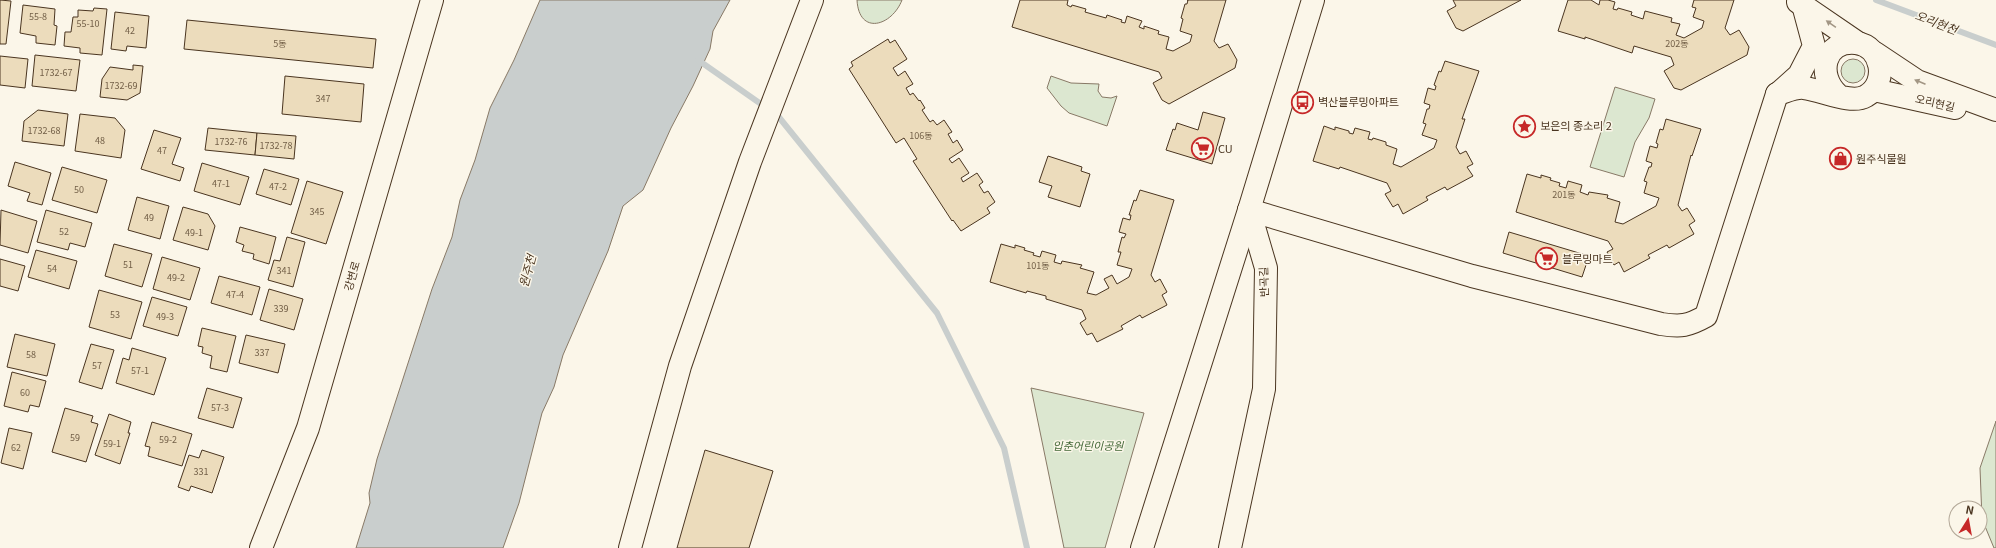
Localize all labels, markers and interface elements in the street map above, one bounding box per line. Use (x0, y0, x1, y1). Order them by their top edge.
water label: 오리현천 (1913, 6, 1962, 38)
house number: 55-8 (29, 10, 47, 23)
house number: 55-10 (76, 17, 100, 30)
one-way arrow (1825, 20, 1836, 28)
house number: 42 (125, 24, 135, 37)
house number: 5동 (273, 37, 287, 50)
house number: 202동 (1665, 37, 1689, 50)
house number: 1732-67 (39, 66, 73, 79)
house number: 1732-69 (104, 79, 138, 92)
one-way arrow (1914, 79, 1926, 86)
bus stop icon: 벽산블루밍아파트 (1290, 89, 1316, 115)
street label: 오리현길 (1914, 90, 1957, 114)
house number: 347 (316, 92, 331, 105)
place label: 벽산블루밍아파트 (1318, 93, 1399, 109)
place icon: 보은의 종소리 2 (1511, 113, 1537, 139)
place label: 보은의 종소리 2 (1540, 117, 1612, 133)
house number: 1732-68 (27, 124, 61, 137)
house number: 106동 (909, 129, 933, 142)
house number: 48 (95, 134, 105, 147)
house number: 1732-76 (214, 135, 248, 148)
supermarket icon: CU (1189, 136, 1215, 162)
house number: 1732-78 (259, 139, 293, 152)
place label: CU (1218, 140, 1233, 156)
house number: 47 (157, 144, 167, 157)
shop icon: 원주식물원 (1827, 146, 1853, 172)
place label: 원주식물원 (1856, 150, 1907, 166)
house number: 47-1 (212, 177, 230, 190)
house number: 47-2 (269, 180, 287, 193)
house number: 50 (74, 183, 84, 196)
house number: 201동 (1552, 188, 1576, 201)
house number: 345 (310, 205, 325, 218)
house number: 49 (144, 211, 154, 224)
house number: 52 (59, 225, 69, 238)
house number: 49-1 (185, 226, 203, 239)
supermarket icon: 블루밍마트 (1533, 246, 1559, 272)
place label: 블루밍마트 (1562, 250, 1613, 266)
water label: 원주천 (514, 251, 540, 289)
house number: 51 (123, 258, 133, 271)
street label: 강변로 (339, 259, 363, 293)
house number: 101동 (1026, 259, 1050, 272)
house number: 54 (47, 262, 57, 275)
house number: 341 (277, 264, 292, 277)
street label: 반곡길 (1254, 267, 1272, 297)
house number: 49-2 (167, 271, 185, 284)
house number: 47-4 (226, 288, 244, 301)
house number: 339 (274, 302, 289, 315)
house number: 53 (110, 308, 120, 321)
house number: 49-3 (156, 310, 174, 323)
house number: 337 (255, 346, 270, 359)
house number: 58 (26, 348, 36, 361)
house number: 57 (92, 359, 102, 372)
house number: 57-1 (131, 364, 149, 377)
house number: 60 (20, 386, 30, 399)
house number: 57-3 (211, 401, 229, 414)
house number: 59 (70, 431, 80, 444)
house number: 59-2 (159, 433, 177, 446)
house number: 59-1 (103, 437, 121, 450)
park label: 입춘어린이공원 (1053, 437, 1124, 453)
house number: 62 (11, 441, 21, 454)
house number: 331 (194, 465, 209, 478)
north arrow (1948, 500, 1988, 540)
text: N (1965, 501, 1976, 518)

